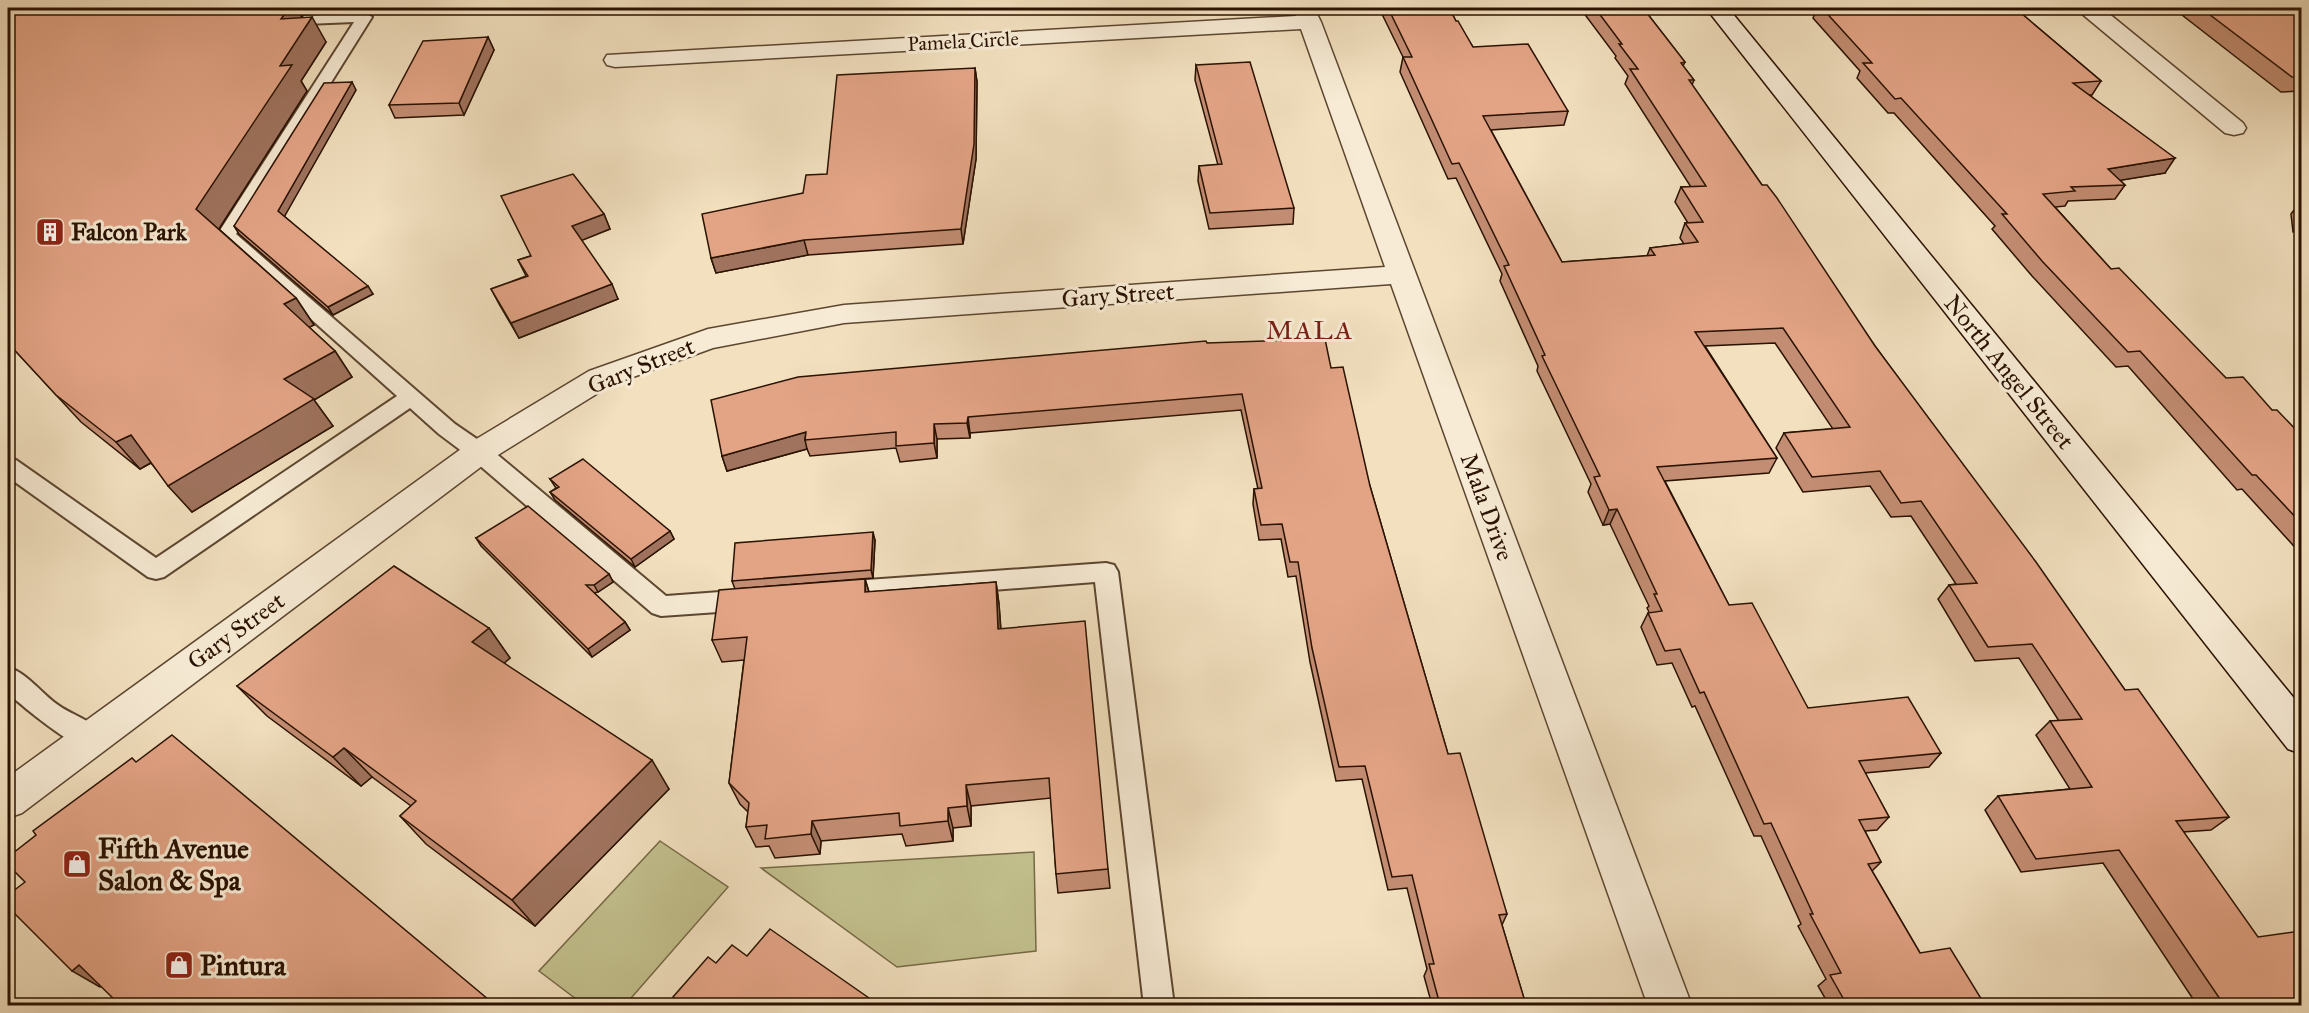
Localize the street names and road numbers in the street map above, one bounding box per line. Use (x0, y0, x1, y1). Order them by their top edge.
street label: Pamela Circle (907, 26, 1019, 56)
street label: Gary Street (1061, 276, 1176, 314)
street label: North Angel Street (1938, 289, 2081, 456)
street label: Gary Street (583, 331, 699, 401)
street label: Mala Drive (1454, 449, 1520, 565)
street label: Gary Street (182, 585, 291, 676)

